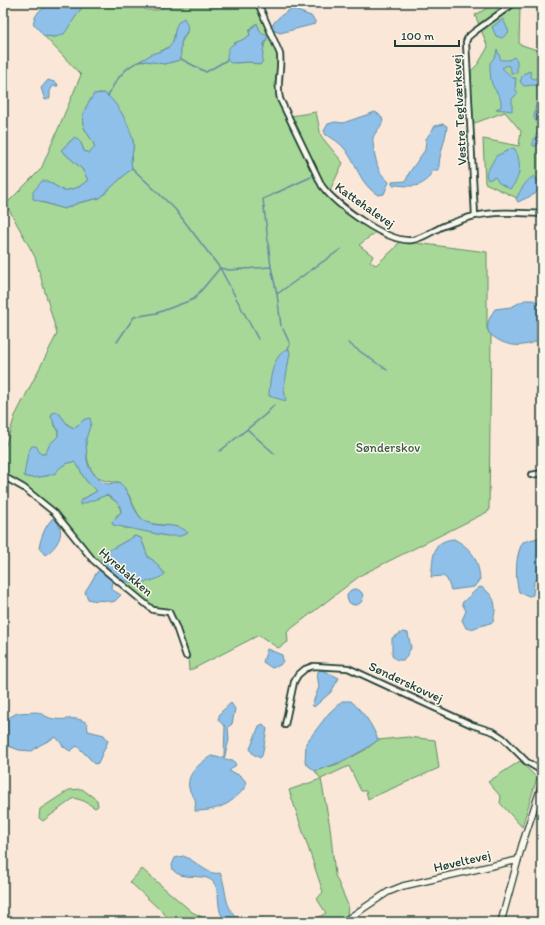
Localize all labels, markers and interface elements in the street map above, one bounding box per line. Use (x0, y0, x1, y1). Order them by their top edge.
scale bar (395, 22, 459, 48)
text: 100 m (401, 29, 434, 43)
street label: Vestre Teglværksvej (449, 54, 469, 166)
street label: Kattehalevej (332, 179, 398, 231)
park label: Sønderskov (356, 440, 420, 455)
street label: Hyrebakken (96, 545, 156, 600)
street label: Sønderskovvej (367, 658, 445, 706)
street label: Høveltevej (432, 847, 492, 875)

